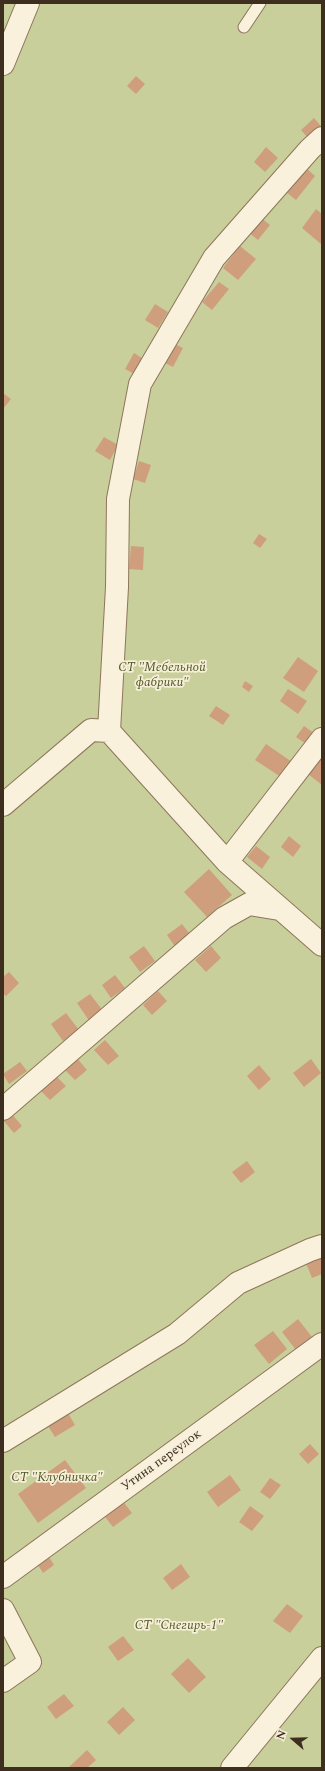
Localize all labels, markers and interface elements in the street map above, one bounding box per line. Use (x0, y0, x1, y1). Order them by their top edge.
park label: СТ "Мебельной фабрики" (118, 660, 206, 691)
street label: Утина переулок (119, 1427, 205, 1495)
park label: СТ "Клубничка" (11, 1470, 103, 1486)
park label: СТ "Снегирь-1" (135, 1618, 223, 1634)
north arrow (273, 1719, 313, 1759)
text: N (272, 1728, 291, 1742)

